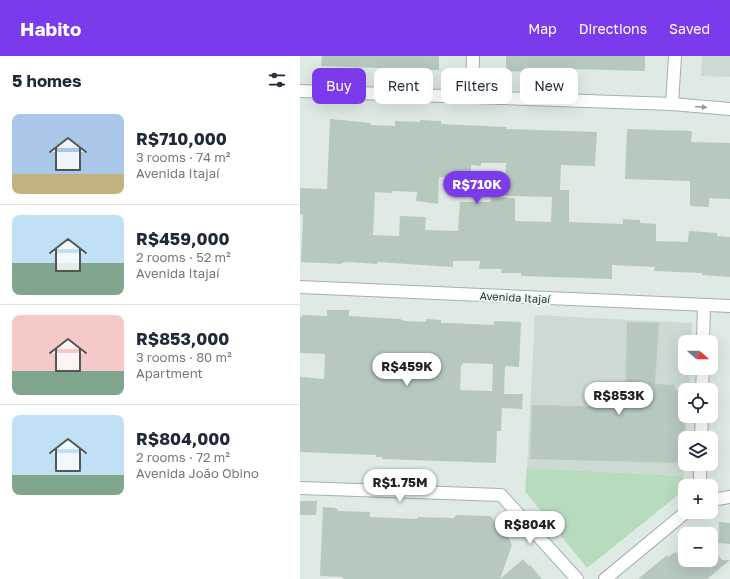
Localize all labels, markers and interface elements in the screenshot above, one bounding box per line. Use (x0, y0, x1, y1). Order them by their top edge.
text: Habito (20, 17, 81, 40)
text: Map (528, 20, 557, 37)
text: Directions (579, 20, 647, 37)
text: Saved (669, 20, 710, 37)
chip: Buy (312, 68, 366, 104)
chip: Rent (374, 68, 433, 104)
chip: Filters (441, 68, 512, 104)
chip: New (520, 68, 578, 104)
icon: filters (266, 69, 288, 91)
text: 5 homes (12, 70, 82, 91)
one-way arrow (695, 103, 707, 110)
text: R$710,000 (136, 128, 227, 149)
icon: home (44, 130, 92, 178)
text: 3 rooms · 74 m² (136, 149, 230, 165)
text: Avenida Itajaí (136, 165, 220, 181)
pin: R$710K (444, 171, 510, 205)
text: R$710K (452, 176, 502, 192)
text: R$459,000 (136, 228, 230, 249)
icon: home (44, 231, 92, 279)
text: 2 rooms · 52 m² (136, 249, 231, 265)
text: Avenida Itajaí (136, 265, 220, 281)
street label: Avenida Itajaí (479, 289, 552, 305)
text: R$853,000 (136, 328, 229, 349)
icon: home (44, 331, 92, 379)
north arrow (678, 335, 718, 375)
map controls (678, 335, 718, 567)
text: 3 rooms · 80 m² (136, 349, 232, 365)
pin: R$459K (374, 353, 440, 387)
text: R$459K (381, 358, 433, 374)
text: Apartment (136, 365, 203, 381)
pin: R$853K (586, 382, 652, 416)
button: locate (678, 383, 718, 423)
text: R$853K (593, 387, 645, 403)
text: R$804,000 (136, 428, 230, 449)
icon: home (44, 431, 92, 479)
button: layers (678, 431, 718, 471)
text: 2 rooms · 72 m² (136, 449, 230, 465)
text: Avenida João Obino (136, 465, 259, 481)
pin: R$1.75M (363, 469, 437, 503)
text: R$1.75M (372, 474, 428, 490)
button: + (678, 479, 718, 519)
pin: R$804K (497, 511, 563, 545)
text: R$804K (504, 516, 556, 532)
button: − (678, 527, 718, 567)

